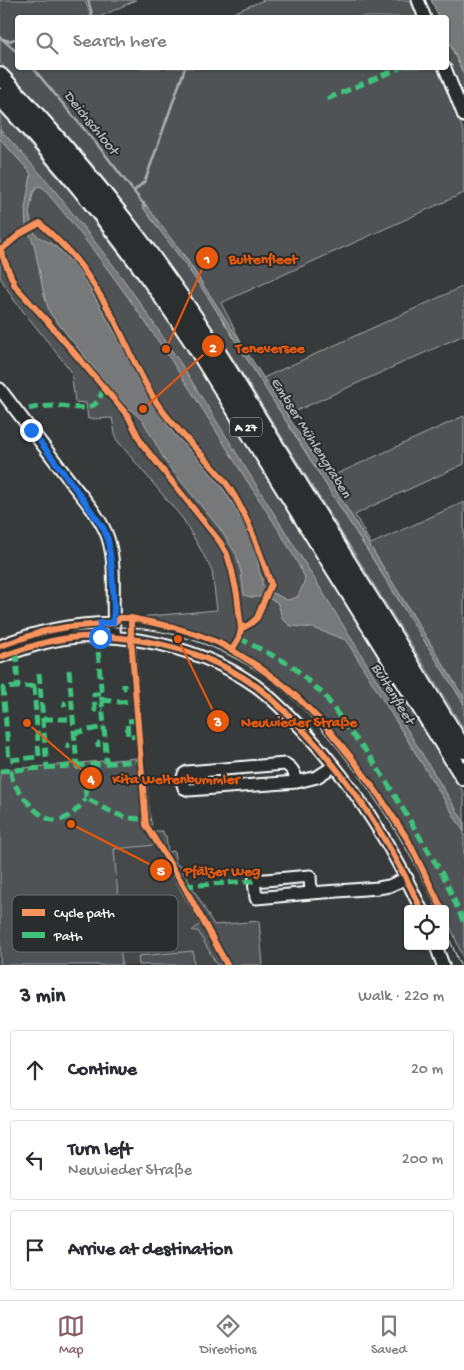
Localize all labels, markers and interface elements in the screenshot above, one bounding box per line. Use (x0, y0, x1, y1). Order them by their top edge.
search box (15, 15, 449, 70)
icon: search (33, 29, 61, 57)
text: Search here (73, 31, 167, 54)
water label: Deichschloot (59, 87, 124, 161)
callout: Bultenfleet (194, 243, 308, 273)
text: 1 (203, 251, 210, 269)
text: Bultenfleet (228, 251, 299, 269)
callout: Teneversee (201, 331, 315, 361)
text: 2 (209, 340, 217, 358)
text: Teneversee (234, 340, 306, 358)
water label: Embser Mühlengraben (266, 374, 355, 502)
road number: A 27 (230, 418, 262, 437)
route end (20, 419, 43, 442)
route start (89, 626, 112, 649)
water label: Bultenfleet (367, 660, 420, 730)
callout: Neuwieder Straße (206, 706, 367, 736)
text: 3 (213, 714, 222, 732)
text: Neuwieder Straße (241, 714, 358, 732)
callout: Kita Weltenbummler (78, 763, 250, 793)
text: 4 (86, 771, 95, 789)
text: Kita Weltenbummler (112, 771, 241, 789)
callout: Pfälzer Weg (148, 855, 270, 885)
text: 5 (157, 863, 165, 881)
text: Pfälzer Weg (183, 863, 261, 881)
legend (12, 895, 178, 952)
map controls (404, 905, 449, 950)
button: locate (404, 905, 449, 950)
text: Cycle path (54, 906, 115, 923)
text: Path (53, 929, 83, 946)
text: 3 min (20, 985, 65, 1010)
text: Walk · 220 m (358, 988, 444, 1007)
icon: ahead (21, 1056, 49, 1084)
text: Continue (68, 1059, 137, 1082)
text: 20 m (411, 1061, 443, 1080)
text: Turn left (68, 1139, 132, 1162)
icon: left (21, 1146, 49, 1174)
text: 200 m (402, 1151, 443, 1170)
text: Neuwieder Straße (68, 1162, 192, 1181)
icon: arrive (21, 1236, 49, 1264)
text: Arrive at destination (68, 1239, 232, 1262)
tab: Map (57, 1312, 85, 1359)
tab: Directions (200, 1312, 257, 1359)
tab: Saved (371, 1312, 407, 1359)

